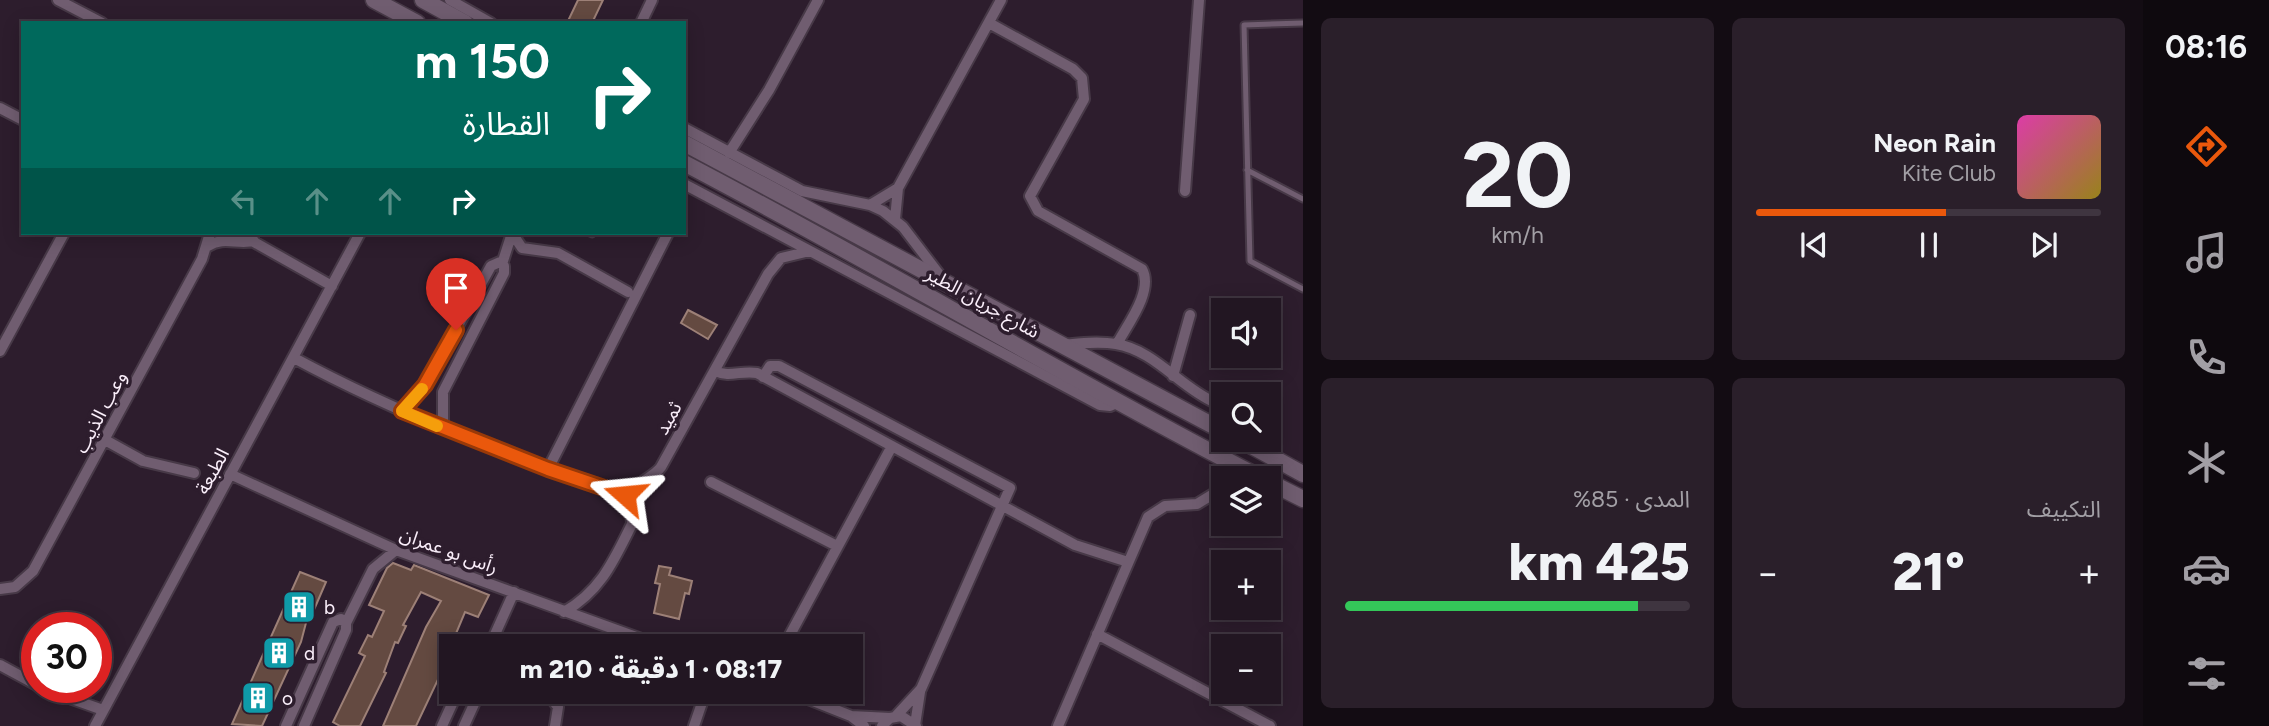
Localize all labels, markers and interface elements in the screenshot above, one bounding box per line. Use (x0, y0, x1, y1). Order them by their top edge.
text: 08:16 (2165, 28, 2247, 66)
text: 150 m (415, 31, 550, 90)
icon: right (574, 49, 665, 140)
text: القطارة (463, 105, 550, 143)
text: 20 (1462, 121, 1573, 230)
icon: directions (2182, 122, 2231, 171)
text: Neon Rain (1873, 127, 1996, 159)
text: Kite Club (1902, 159, 1996, 187)
icon: left (225, 182, 263, 220)
icon: ahead (298, 182, 336, 220)
icon: ahead (371, 182, 409, 220)
icon: right (444, 182, 482, 220)
text: km/h (1491, 221, 1544, 249)
icon: previous (1795, 226, 1833, 264)
icon: pause (1910, 226, 1948, 264)
icon: next (2025, 226, 2063, 264)
icon: music (2182, 228, 2231, 277)
pin (426, 258, 486, 330)
street label: شارع جريان الطير (920, 261, 1044, 345)
icon: arrive (437, 269, 475, 307)
map controls (1211, 298, 1281, 704)
button: sound (1211, 298, 1281, 368)
icon: phone (2182, 333, 2231, 382)
street label: وعب الذيب (69, 367, 132, 457)
button: search (1211, 382, 1281, 452)
street label: ثميد (650, 398, 687, 439)
icon: climate (2182, 438, 2231, 487)
street label: الطبعة (191, 444, 234, 498)
position arrow (588, 458, 662, 532)
button: layers (1211, 466, 1281, 536)
text: المدى · 85% (1573, 485, 1690, 513)
text: التكييف (2027, 495, 2101, 523)
street label: رأس بو عمران (397, 522, 501, 579)
text: 425 km (1509, 531, 1690, 593)
text: 21° (1892, 541, 1965, 603)
icon: car (2182, 544, 2231, 593)
button: + (1211, 550, 1281, 620)
text: − (1756, 550, 1780, 596)
text: + (2077, 550, 2101, 596)
building icon: b (280, 588, 318, 626)
place label: b (324, 596, 335, 619)
speed limit sign: 30 (21, 612, 112, 703)
building icon: d (260, 634, 298, 672)
button: − (1211, 634, 1281, 704)
place label: d (304, 642, 315, 665)
icon: filters (2182, 649, 2231, 698)
text: 08:17 · 1 دقيقة · 210 m (520, 653, 782, 685)
building icon: o (239, 679, 277, 717)
place label: o (282, 687, 293, 710)

